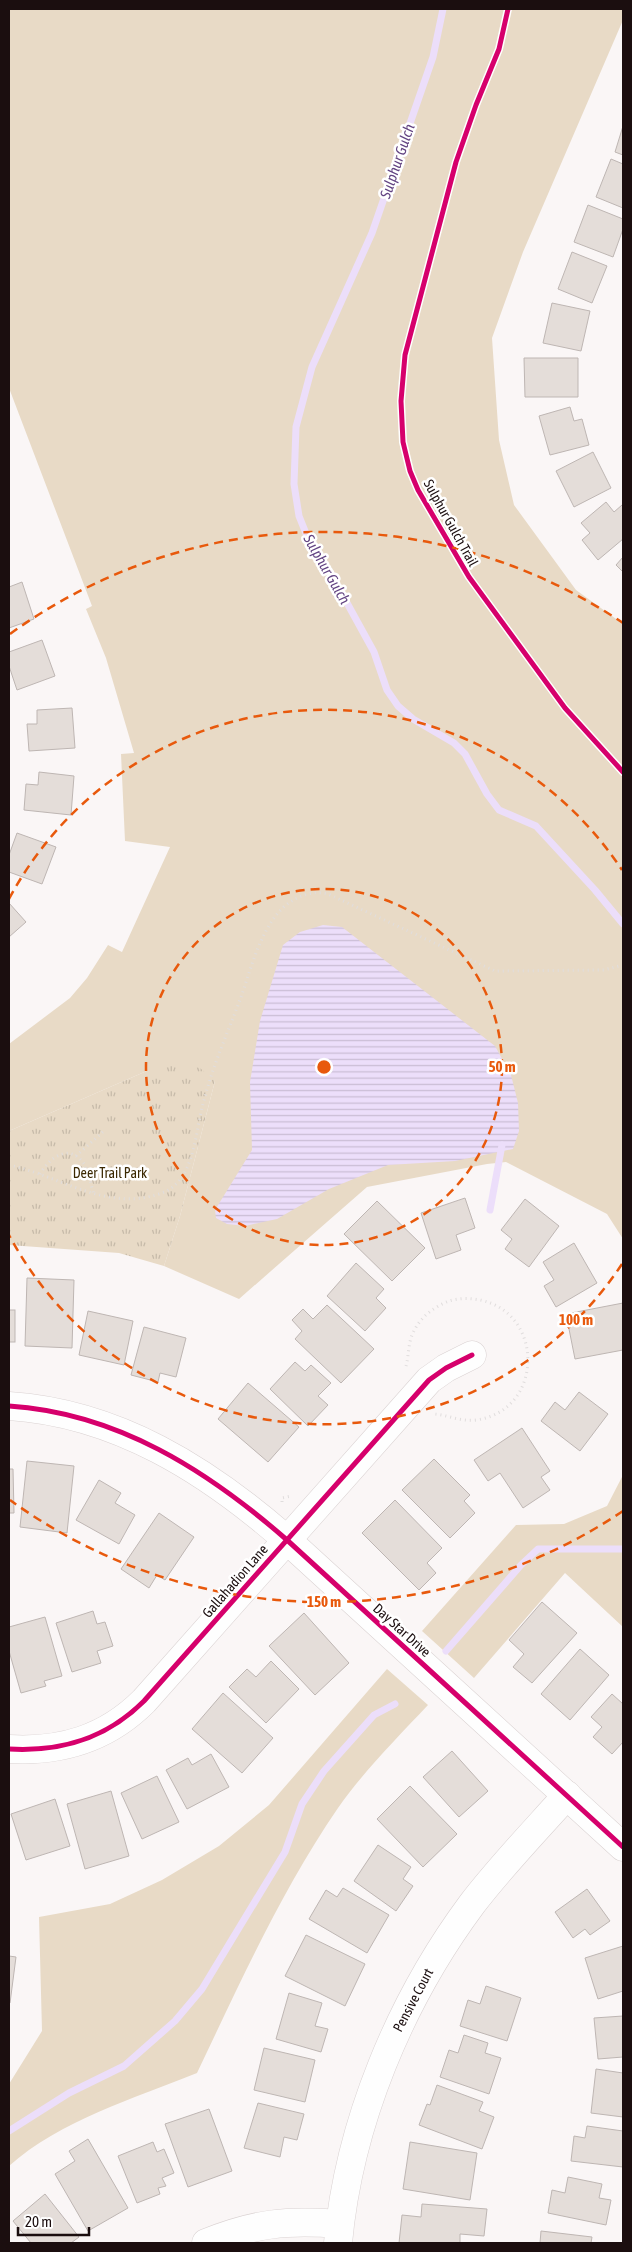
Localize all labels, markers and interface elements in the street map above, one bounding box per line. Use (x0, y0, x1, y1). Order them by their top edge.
water label: Sulphur Gulch (376, 122, 418, 201)
street label: Sulphur Gulch Trail (421, 477, 482, 569)
water label: Sulphur Gulch (300, 530, 354, 607)
centre of rings (315, 1058, 333, 1076)
text: 50 m (489, 1058, 516, 1075)
park label: Deer Trail Park (73, 1165, 147, 1181)
text: 100 m (559, 1311, 593, 1328)
street label: Gallahadion Lane (199, 1541, 271, 1621)
text: 150 m (307, 1593, 341, 1610)
street label: Day Star Drive (370, 1600, 434, 1660)
street label: Pensive Court (390, 1966, 436, 2034)
scale bar (18, 2204, 89, 2236)
text: 20 m (25, 2213, 52, 2230)

